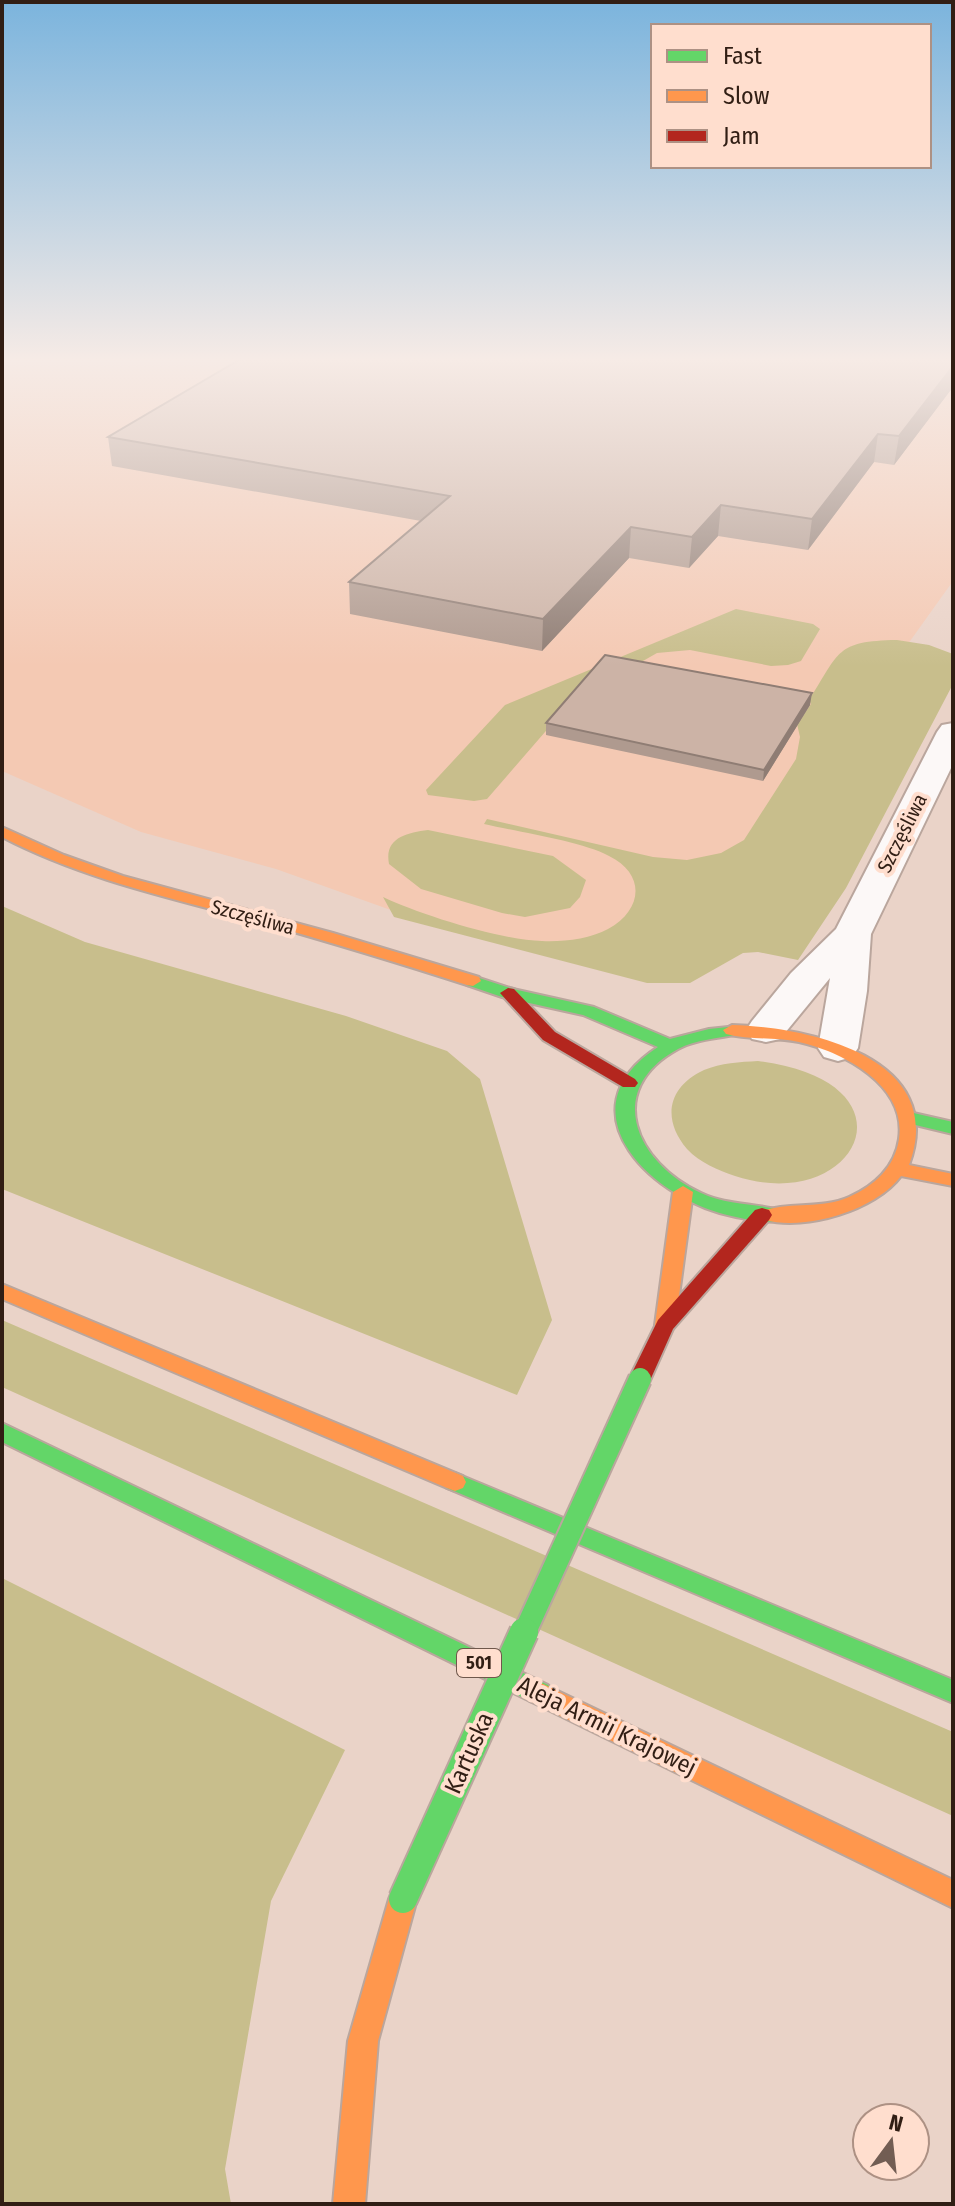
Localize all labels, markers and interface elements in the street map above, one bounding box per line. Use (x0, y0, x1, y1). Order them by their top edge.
legend (651, 24, 931, 168)
text: Fast (723, 42, 762, 70)
text: Slow (723, 82, 770, 110)
text: Jam (723, 122, 760, 150)
street label: Szczęśliwa (872, 790, 932, 876)
street label: Szczęśliwa (209, 894, 297, 940)
road number: 501 (457, 1649, 501, 1677)
street label: Aleja Armii Krajowej (513, 1671, 701, 1781)
street label: Kartuska (439, 1708, 499, 1798)
north arrow (851, 2102, 931, 2182)
text: N (886, 2108, 906, 2138)

